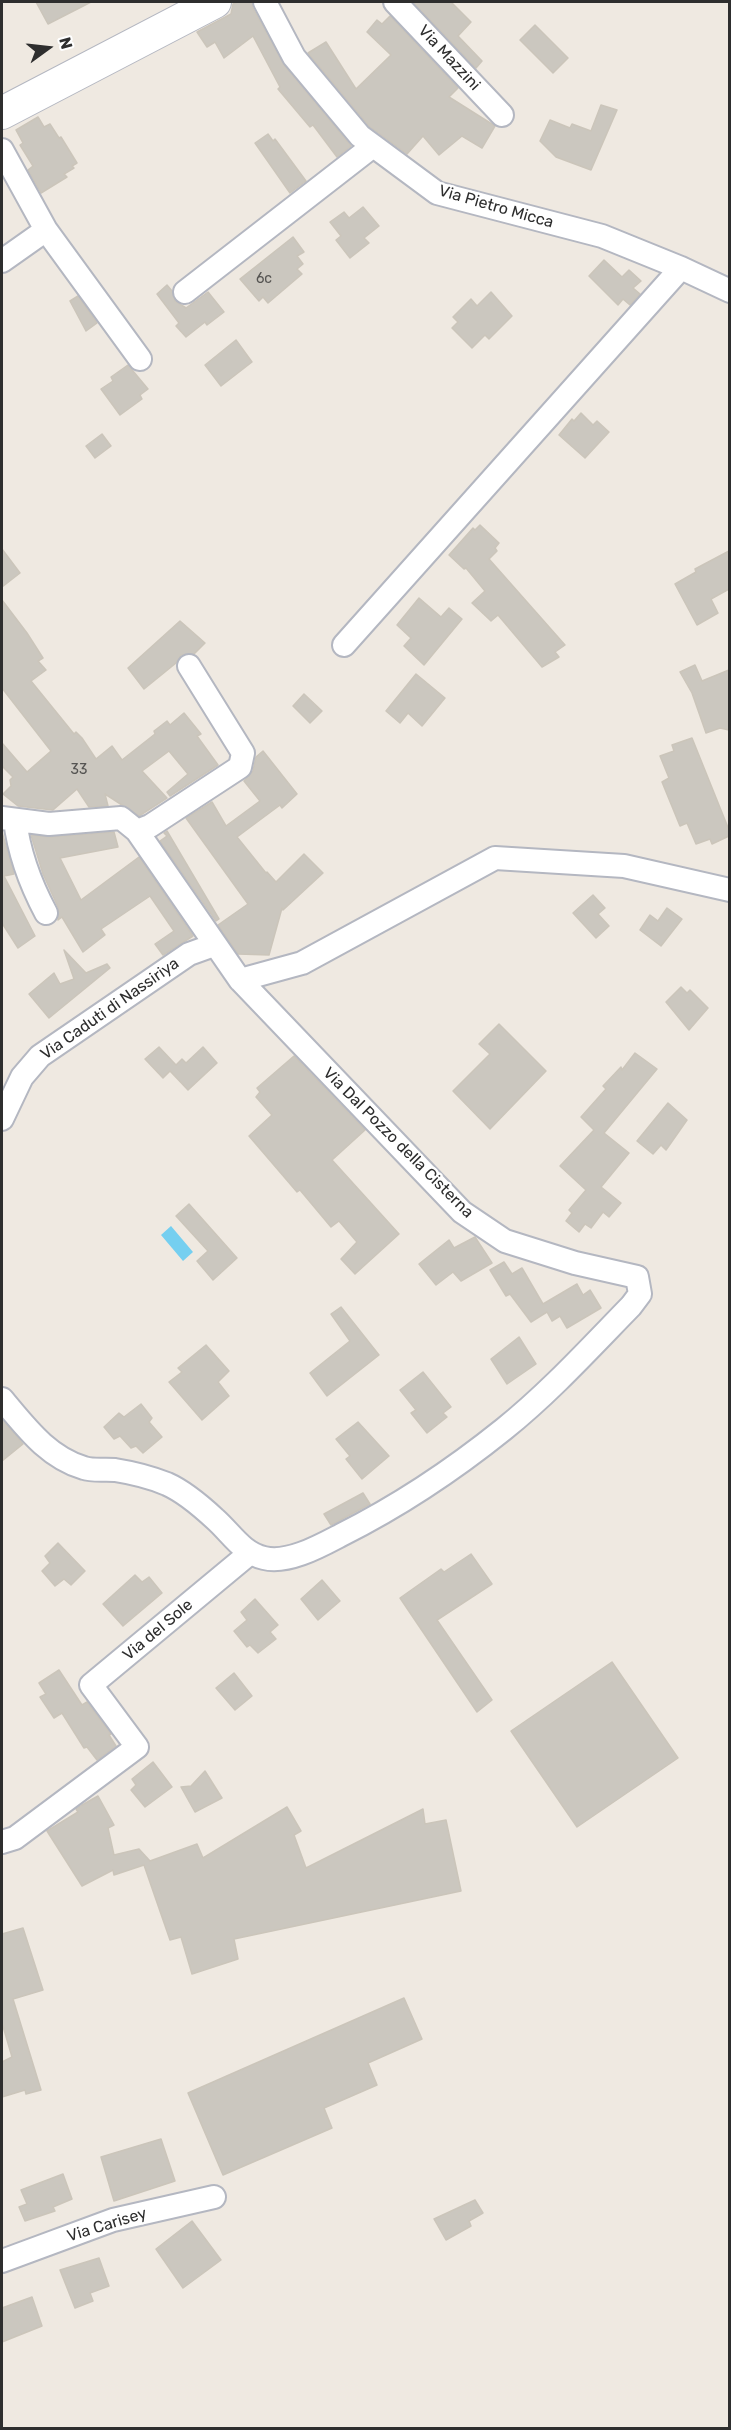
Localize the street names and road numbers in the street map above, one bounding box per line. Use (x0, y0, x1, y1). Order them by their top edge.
street label: Via Mazzini (414, 21, 484, 95)
street label: Via Pietro Micca (436, 181, 556, 233)
street label: Via Caduti di Nassiriya (37, 954, 183, 1064)
street label: Via Dal Pozzo della Cisterna (319, 1064, 477, 1222)
street label: Via del Sole (119, 1595, 197, 1665)
street label: Via Carisey (65, 2204, 149, 2246)

